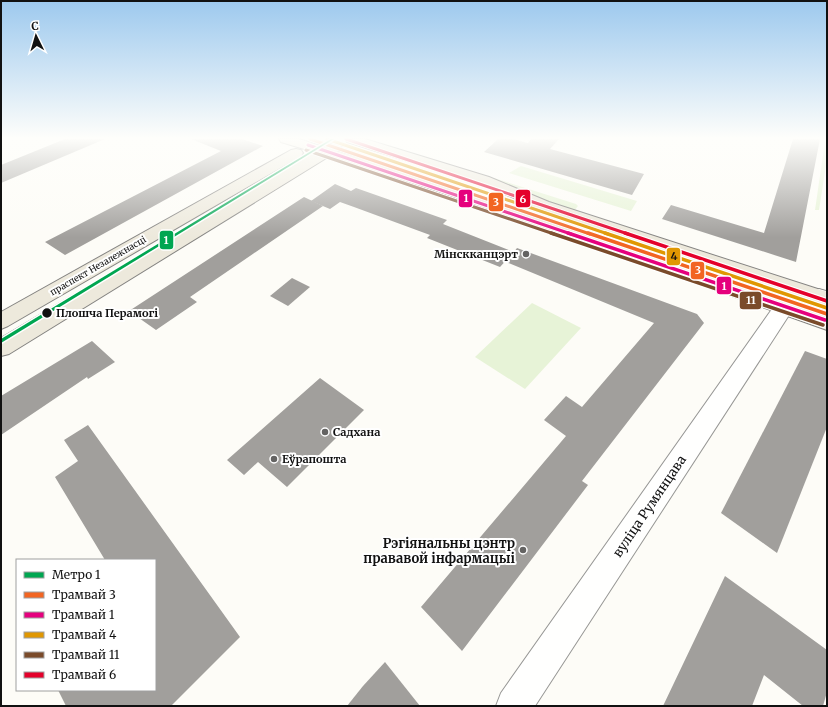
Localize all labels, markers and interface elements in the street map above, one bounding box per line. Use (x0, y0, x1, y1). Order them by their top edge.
north arrow (16, 16, 56, 56)
text: С (31, 19, 39, 33)
line badge: 1 (458, 189, 473, 208)
line badge: 6 (515, 189, 531, 208)
text: 1 (463, 191, 469, 205)
line badge: 3 (488, 192, 504, 212)
text: 6 (520, 192, 527, 206)
text: 3 (493, 195, 499, 209)
line badge: 1 (159, 230, 174, 250)
text: 1 (163, 233, 169, 247)
street label: праспект Незалежнасці (48, 234, 148, 298)
place label: Мінскканцэрт (434, 247, 518, 261)
line badge: 4 (666, 247, 681, 266)
marker: Мінскканцэрт (521, 249, 531, 259)
text: 4 (671, 249, 678, 263)
line badge: 3 (690, 261, 705, 280)
text: 3 (695, 263, 701, 277)
line badge: 1 (716, 276, 732, 295)
text: 1 (721, 279, 727, 293)
line badge: 11 (739, 291, 762, 310)
text: 11 (746, 293, 756, 307)
marker: Плошча Перамогі (40, 306, 54, 320)
place label: Плошча Перамогі (56, 306, 158, 320)
place label: Садхана (333, 425, 380, 439)
marker: Садхана (320, 427, 330, 437)
place label: Еўрапошта (282, 452, 346, 466)
street label: вуліца Румянцава (609, 452, 690, 561)
marker: Еўрапошта (269, 454, 279, 464)
place label: Рэгіянальны цэнтр прававой інфармацыі (363, 535, 516, 567)
marker: Рэгіянальны цэнтр прававой інфармацыі (518, 545, 528, 555)
legend (16, 559, 156, 691)
text: Метро 1 (52, 567, 101, 582)
text: Трамвай 3 (52, 587, 116, 602)
text: Трамвай 1 (52, 607, 115, 622)
text: Трамвай 4 (52, 627, 117, 642)
text: Трамвай 11 (52, 647, 120, 662)
text: Трамвай 6 (52, 667, 116, 682)

